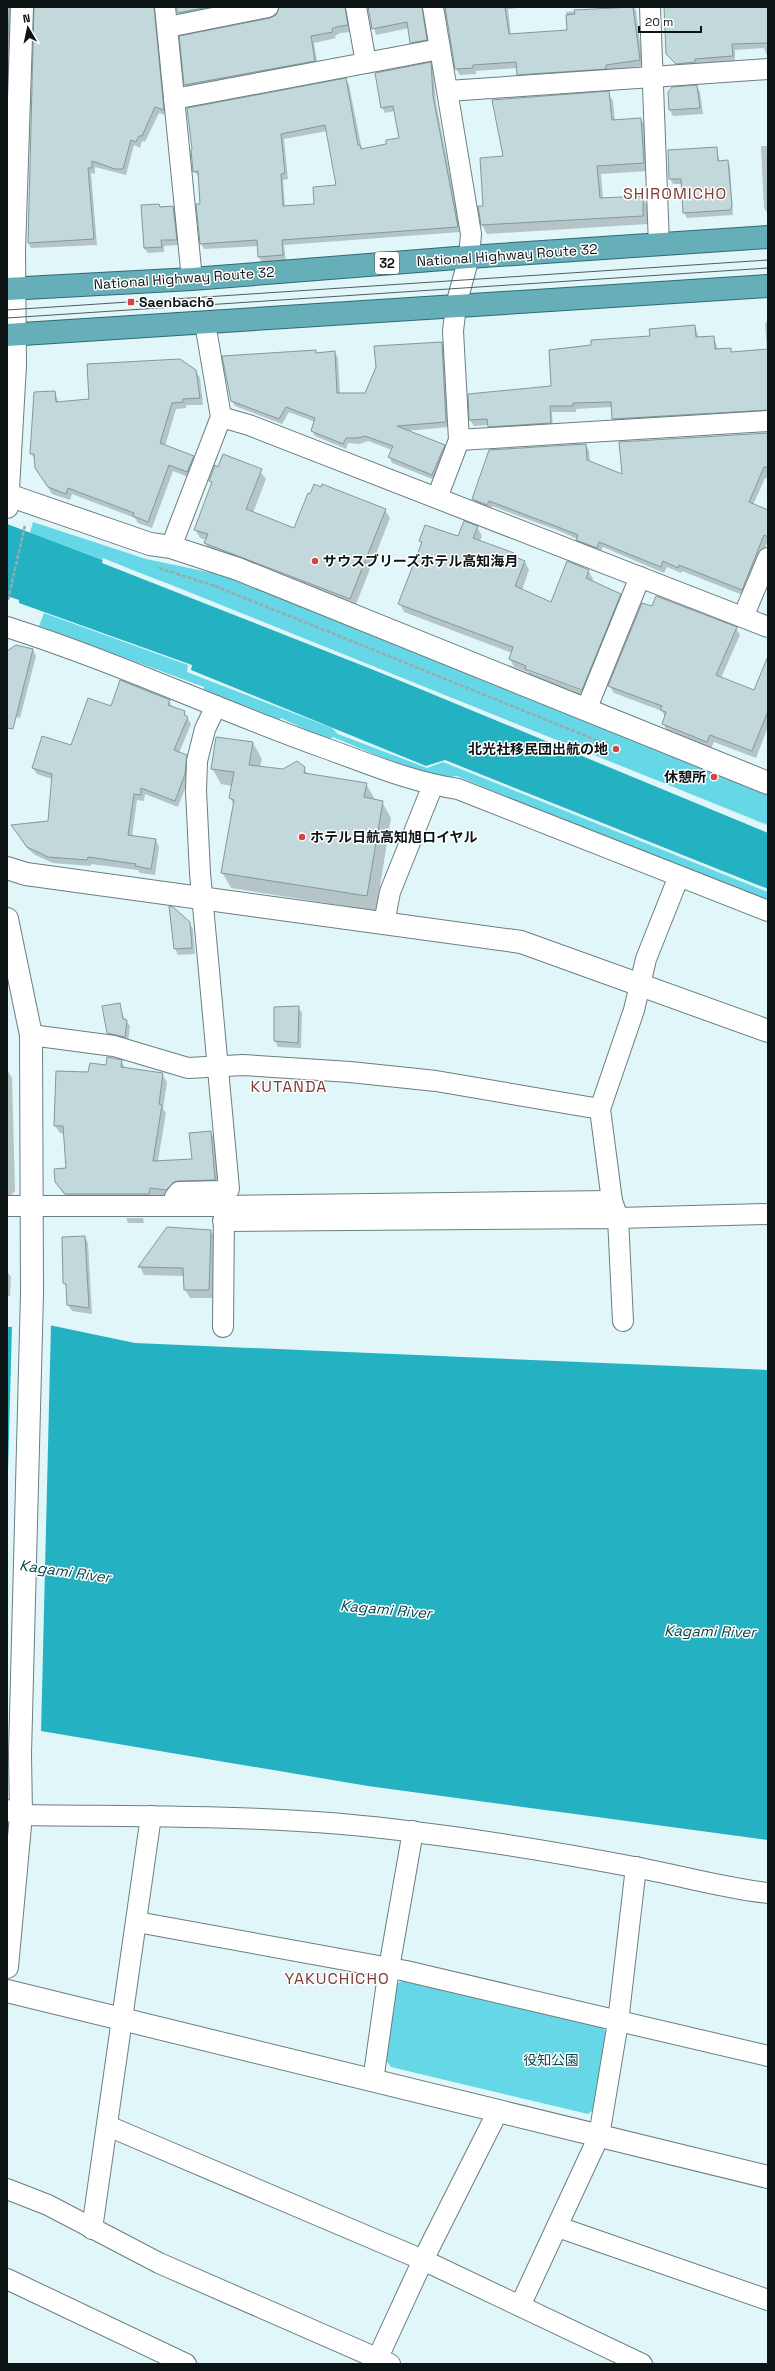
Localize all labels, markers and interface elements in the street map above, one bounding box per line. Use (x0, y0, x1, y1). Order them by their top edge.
north arrow (8, 8, 48, 48)
scale bar (639, 8, 701, 34)
text: N (22, 11, 31, 26)
text: 20 m (645, 14, 673, 30)
district label: SHIROMICHO (623, 183, 727, 204)
street label: National Highway Route 32 (416, 240, 598, 270)
road number: 32 (375, 252, 399, 274)
street label: National Highway Route 32 (93, 263, 275, 293)
place label: Saenbachō (139, 293, 214, 311)
marker: Saenbachō (126, 297, 136, 307)
place label: サウスブリーズホテル高知海月 (323, 552, 518, 570)
marker: サウスブリーズホテル高知海月 (310, 556, 320, 566)
place label: 北光社移民団出航の地 (468, 740, 608, 758)
marker: 北光社移民団出航の地 (611, 744, 621, 754)
place label: 休憩所 (664, 768, 706, 786)
marker: 休憩所 (709, 772, 719, 782)
place label: ホテル日航高知旭ロイヤル (310, 828, 478, 846)
marker: ホテル日航高知旭ロイヤル (297, 832, 307, 842)
district label: KUTANDA (251, 1076, 327, 1097)
water label: Kagami River (18, 1555, 113, 1587)
water label: Kagami River (339, 1596, 434, 1623)
water label: Kagami River (664, 1621, 757, 1641)
district label: YAKUCHICHO (284, 1968, 390, 1989)
park label: 役知公園 (523, 2051, 579, 2069)

